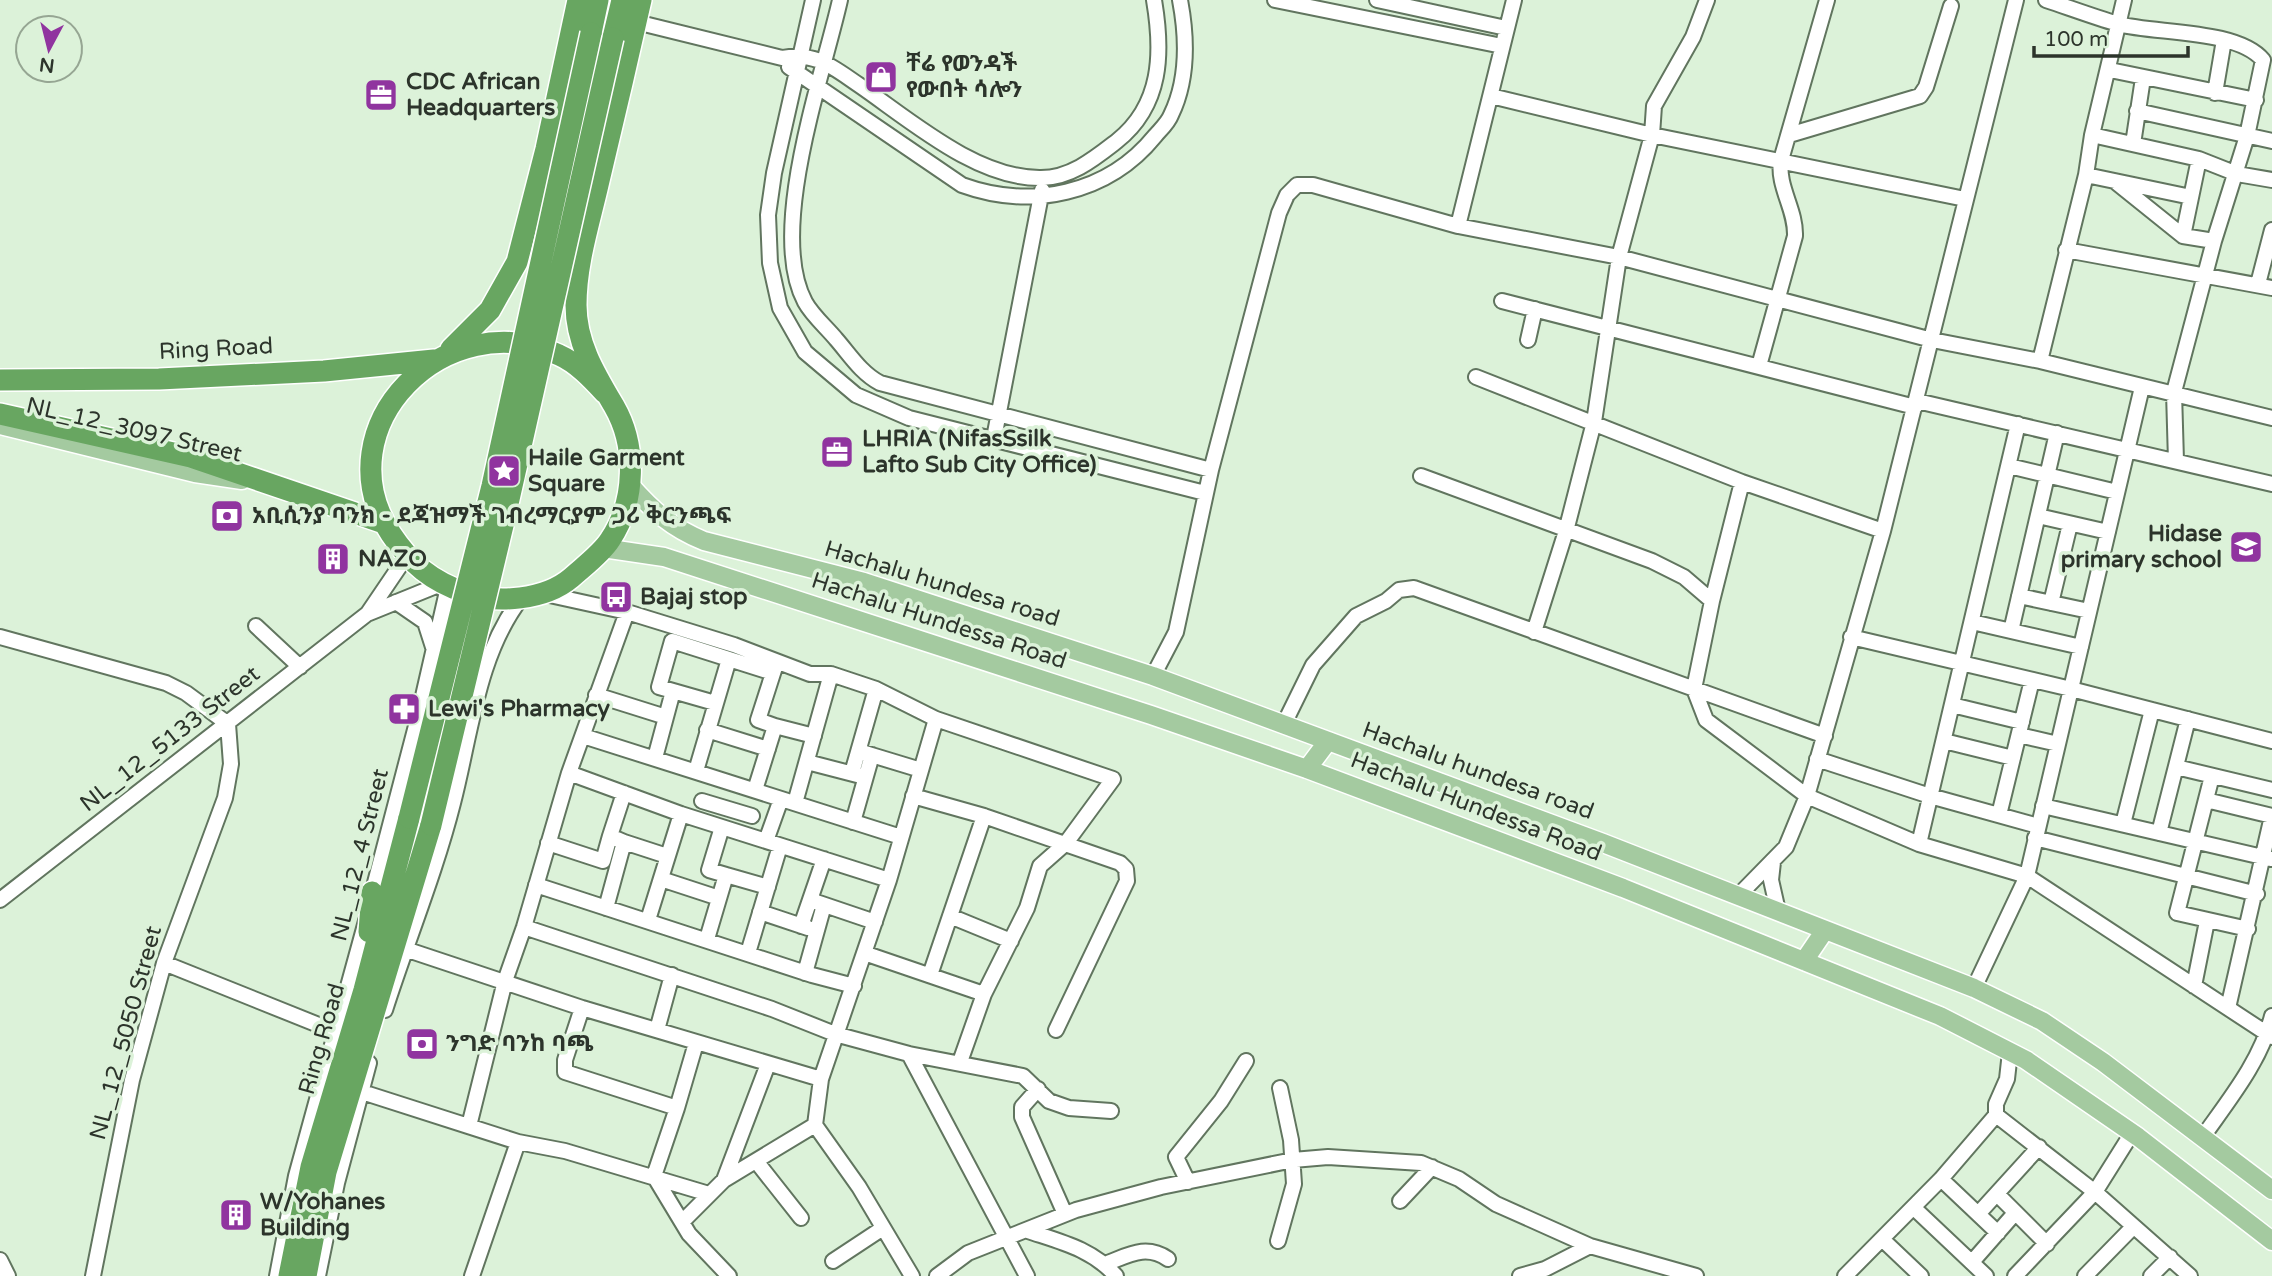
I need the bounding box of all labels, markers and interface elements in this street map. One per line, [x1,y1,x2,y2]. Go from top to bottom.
north arrow [14,14,84,84]
scale bar [2034,14,2188,58]
text: 100 m [2044,27,2108,52]
place label: ቸሬ የወንዳች የውበት ሳሎን [906,50,1023,104]
text: N [38,53,56,77]
shop icon: ቸሬ የወንዳች የውበት ሳሎን [862,58,900,96]
place label: CDC African Headquarters [406,68,555,122]
office icon: CDC African Headquarters [362,76,400,114]
street label: Ring Road [158,332,274,366]
street label: NL_12_3097 Street [23,392,245,469]
place label: LHRIA (NifasSsilk Lafto Sub City Office) [862,425,1096,479]
office icon: LHRIA (NifasSsilk Lafto Sub City Office) [818,433,856,471]
place label: Haile Garment Square [528,444,685,498]
place icon: Haile Garment Square [485,452,523,490]
bank icon: አቢሲንያ ባንክ - ደጃዝማች ገብረማርያም ጋሪ ቅርንጫፍ [208,497,246,535]
place label: አቢሲንያ ባንክ - ደጃዝማች ገብረማርያም ጋሪ ቅርንጫፍ [252,502,732,530]
place label: Hidase primary school [2061,520,2222,574]
school or university icon: Hidase primary school [2227,528,2265,566]
street label: Hachalu hundesa road [821,535,1063,633]
building icon: NAZO [314,540,352,578]
place label: NAZO [358,545,427,573]
street label: Hachalu Hundessa Road [808,566,1070,676]
bus stop icon: Bajaj stop [597,578,635,616]
place label: Bajaj stop [640,583,748,611]
street label: NL_12_5133 Street [74,660,266,818]
pharmacy icon: Lewi's Pharmacy [385,690,423,728]
place label: Lewi's Pharmacy [428,695,611,723]
street label: Hachalu hundesa road [1358,716,1598,826]
street label: Hachalu Hundessa Road [1347,746,1605,868]
street label: NL_12_4 Street [325,766,395,944]
street label: NL_12_5050 Street [84,923,168,1143]
street label: Ring Road [293,980,351,1098]
bank icon: ንግድ ባንከ ባጫ [403,1025,441,1063]
place label: ንግድ ባንከ ባጫ [446,1030,594,1058]
place label: W/Yohanes Building [260,1188,385,1242]
building icon: W/Yohanes Building [217,1196,255,1234]

